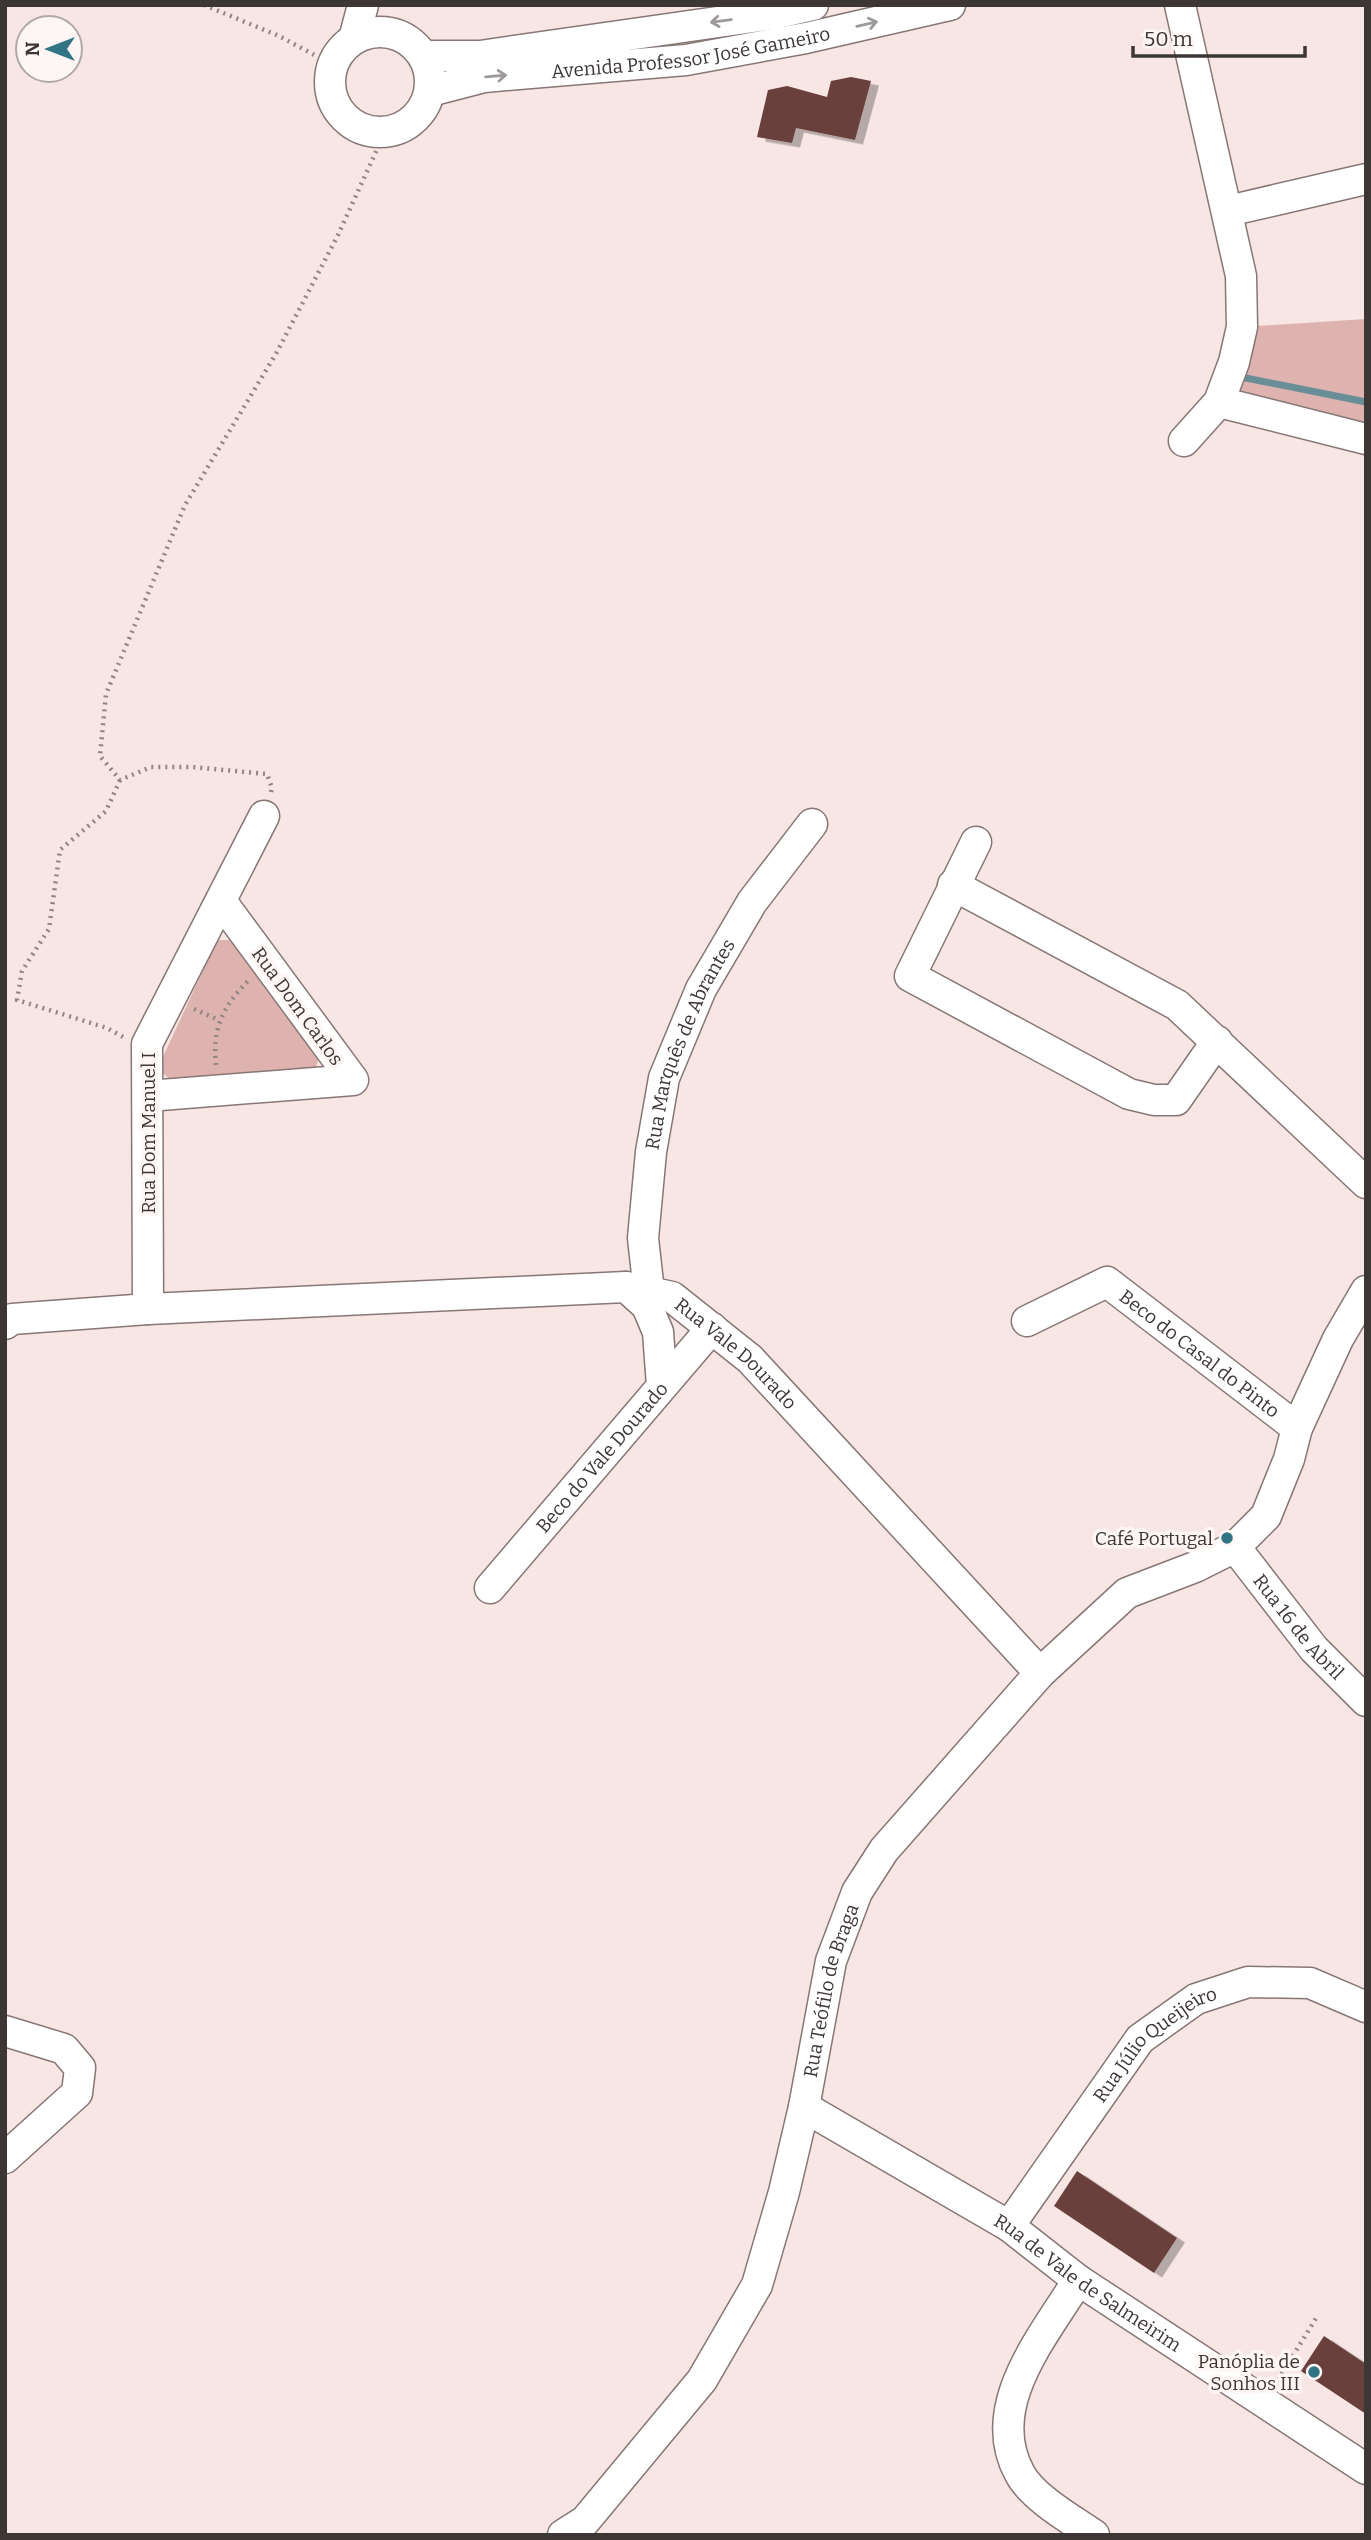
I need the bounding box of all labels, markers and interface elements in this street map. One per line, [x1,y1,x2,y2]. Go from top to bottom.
north arrow [14,14,84,84]
scale bar [1133,14,1304,58]
one-way arrow [710,15,733,28]
one-way arrow [855,17,877,30]
street label: Avenida Professor José Gameiro [550,22,832,83]
text: 50 m [1144,26,1193,52]
text: N [21,41,44,56]
one-way arrow [484,70,507,83]
street label: Rua Marquês de Abrantes [641,935,740,1152]
street label: Rua Dom Carlos [247,943,348,1070]
street label: Rua Dom Manuel I [137,1052,160,1214]
street label: Beco do Casal do Pinto [1115,1285,1284,1423]
street label: Rua Vale Dourado [670,1293,802,1414]
street label: Beco do Vale Dourado [531,1377,673,1538]
place label: Café Portugal [1095,1527,1213,1550]
marker: Café Portugal [1219,1530,1235,1546]
street label: Rua 16 de Abril [1248,1570,1349,1684]
street label: Rua Teófilo de Braga [799,1900,864,2079]
street label: Rua Júlio Queijeiro [1088,1982,1220,2107]
street label: Rua de Vale de Salmeirim [990,2209,1185,2357]
place label: Panóplia de Sonhos III [1198,2350,1300,2395]
marker: Panóplia de Sonhos III [1306,2364,1322,2380]

